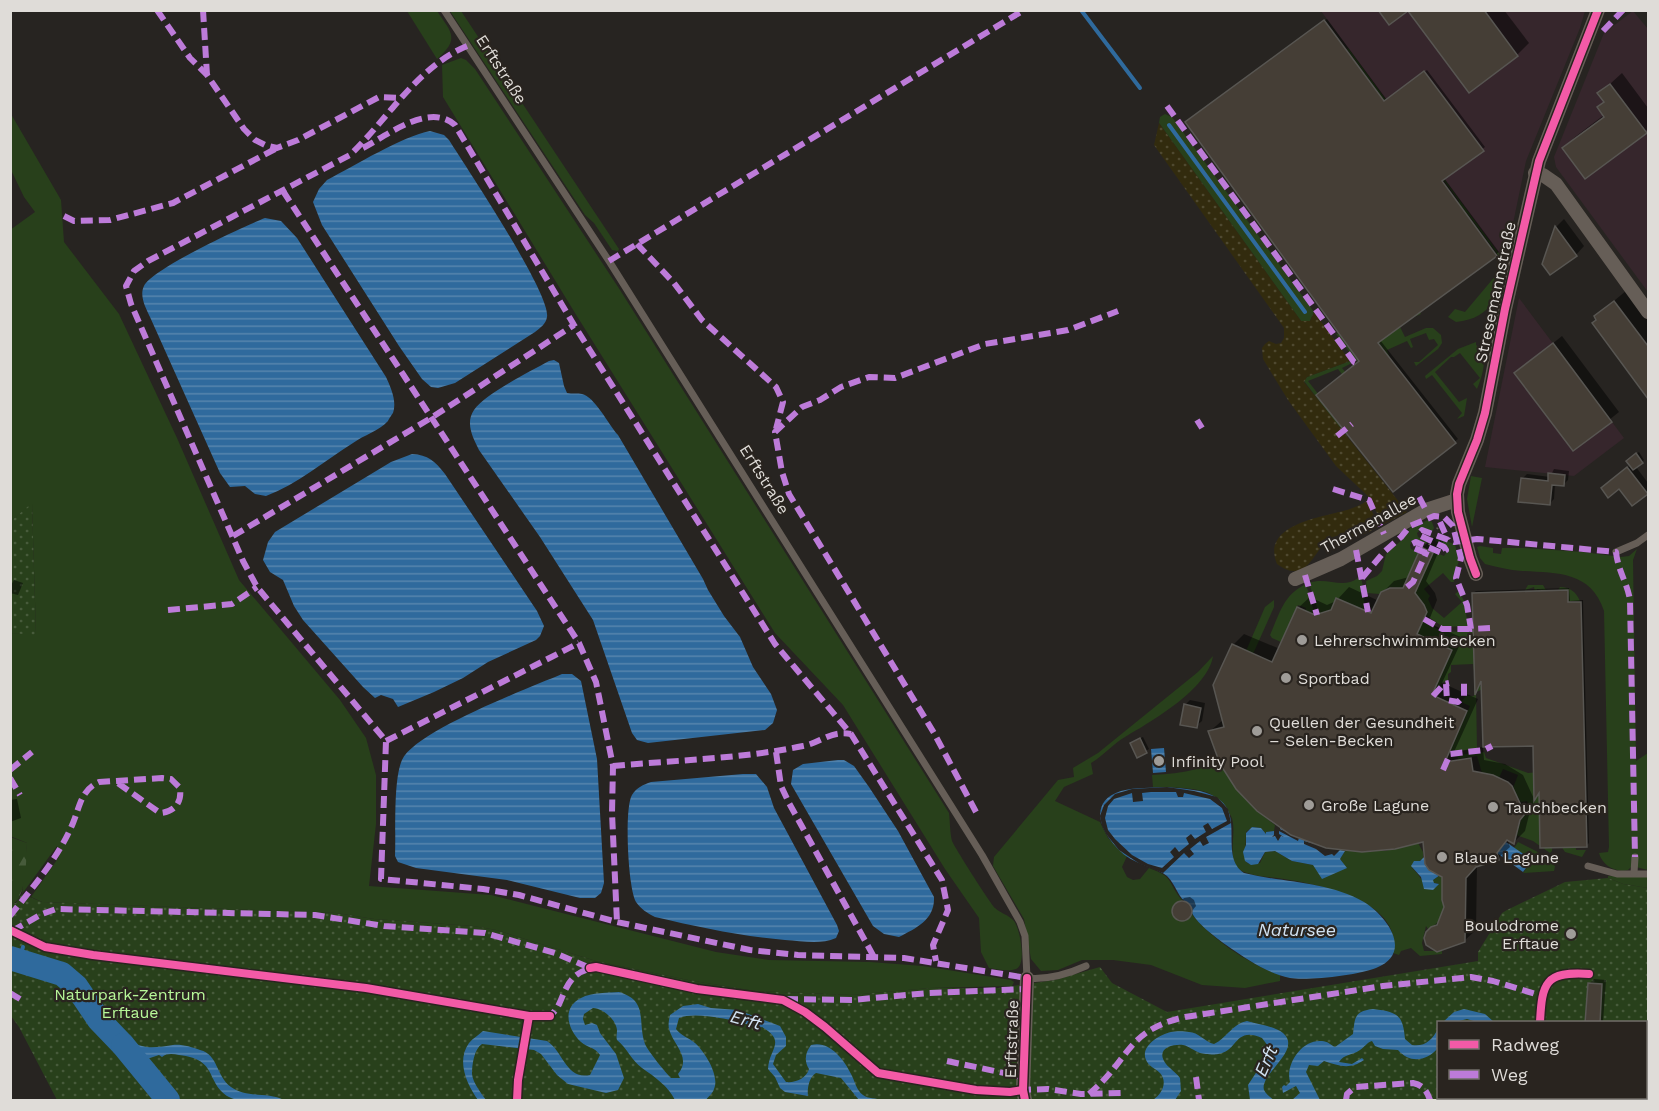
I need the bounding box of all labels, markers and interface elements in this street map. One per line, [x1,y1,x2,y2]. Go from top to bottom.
street label: Erftstraße [472,31,531,107]
street label: Stresemannstraße [1471,220,1520,364]
street label: Erftstraße [736,441,793,518]
street label: Thermenallee [1317,489,1420,558]
place label: Lehrerschwimmbecken [1314,631,1496,650]
marker: Lehrerschwimmbecken [1295,633,1309,647]
place label: Sportbad [1298,669,1370,688]
marker: Sportbad [1279,671,1293,685]
place label: Quellen der Gesundheit – Selen-Becken [1269,713,1455,750]
marker: Quellen der Gesundheit – Selen-Becken [1250,724,1264,738]
place label: Infinity Pool [1171,752,1264,771]
marker: Infinity Pool [1152,754,1166,768]
place label: Große Lagune [1321,796,1429,815]
marker: Große Lagune [1302,798,1316,812]
place label: Tauchbecken [1505,798,1607,817]
marker: Tauchbecken [1486,800,1500,814]
place label: Blaue Lagune [1454,848,1559,867]
marker: Blaue Lagune [1435,850,1449,864]
place label: Boulodrome Erftaue [1464,916,1559,953]
water label: Natursee [1258,919,1336,940]
marker: Boulodrome Erftaue [1564,927,1578,941]
park label: Naturpark-Zentrum Erftaue [54,985,206,1022]
street label: Erftstraße [1001,999,1022,1079]
water label: Erft [728,1005,765,1034]
legend [1437,1021,1647,1099]
text: Radweg [1491,1034,1560,1055]
water label: Erft [1250,1041,1282,1079]
text: Weg [1491,1064,1528,1085]

